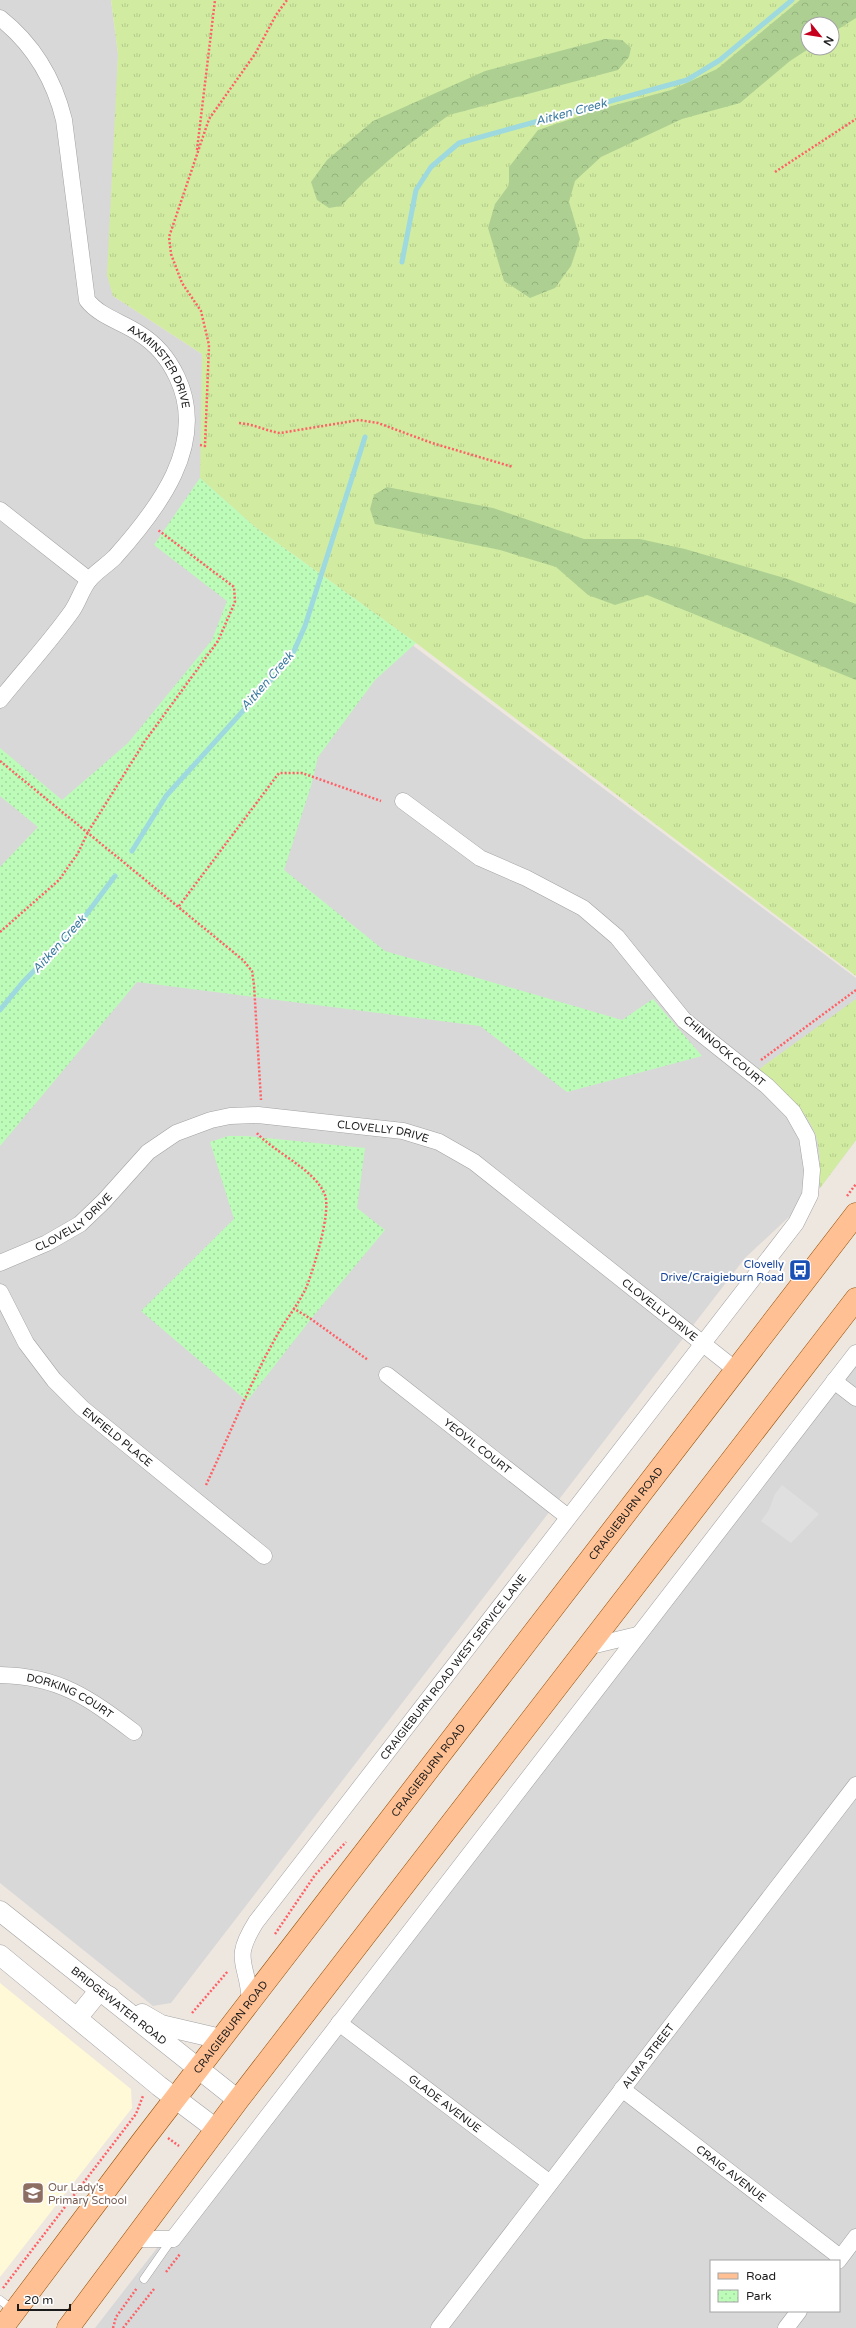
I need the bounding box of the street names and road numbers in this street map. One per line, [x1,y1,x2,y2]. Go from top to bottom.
street label: AXMINSTER DRIVE [126,322,193,409]
street label: CHINNOCK COURT [680,1013,768,1089]
street label: CLOVELLY DRIVE [336,1117,430,1145]
street label: CLOVELLY DRIVE [33,1190,115,1254]
street label: CLOVELLY DRIVE [619,1276,700,1344]
street label: ENFIELD PLACE [80,1405,155,1469]
street label: YEOVIL COURT [441,1416,514,1477]
street label: CRAIGIEBURN ROAD [586,1464,666,1562]
street label: CRAIGIEBURN ROAD WEST SERVICE LANE [377,1571,529,1762]
street label: DORKING COURT [26,1671,116,1721]
street label: CRAIGIEBURN ROAD [388,1721,468,1819]
street label: BRIDGEWATER ROAD [69,1964,169,2047]
street label: CRAIGIEBURN ROAD [190,1978,270,2076]
street label: ALMA STREET [619,2021,677,2091]
street label: GLADE AVENUE [406,2072,484,2135]
street label: CRAIG AVENUE [694,2142,769,2204]

